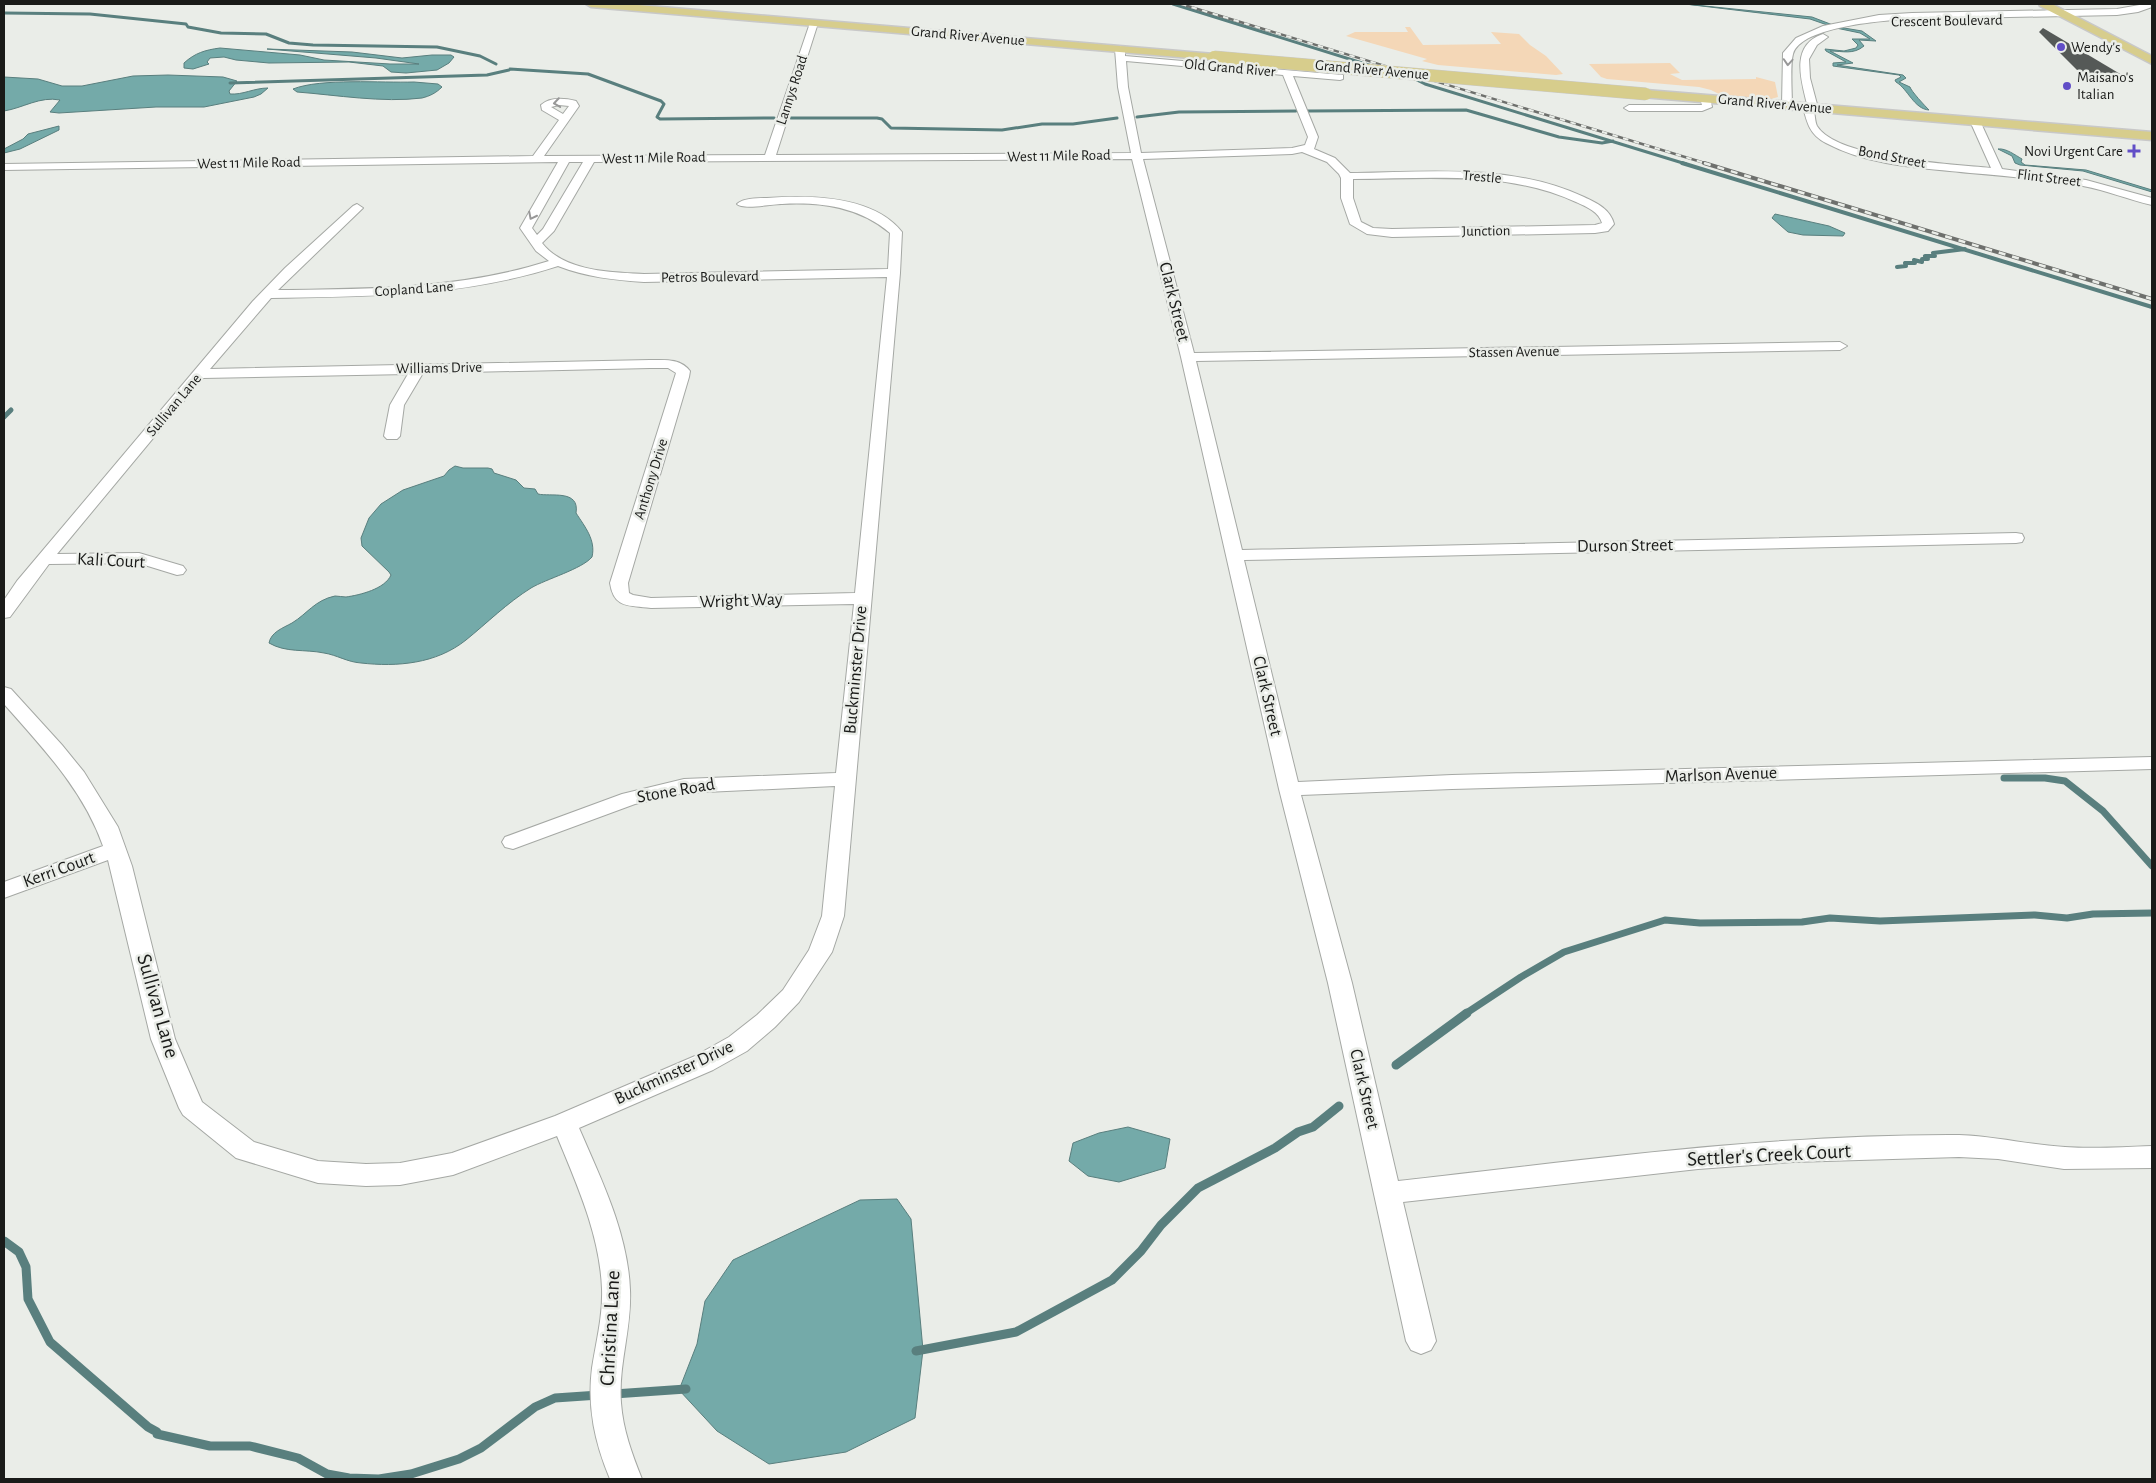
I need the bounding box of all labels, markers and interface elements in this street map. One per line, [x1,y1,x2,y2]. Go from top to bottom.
street label: Crescent Boulevard [1891,13,2003,29]
street label: Grand River Avenue [910,24,1026,48]
place label: Wendy's [2071,40,2121,55]
marker: Wendy's [2055,41,2067,53]
street label: Lannys Road [774,53,810,127]
street label: Old Grand River [1184,57,1276,79]
street label: Grand River Avenue [1314,58,1430,82]
one-way arrow [1782,58,1793,66]
place label: Maisano's Italian [2077,70,2134,102]
marker: Maisano's Italian [2061,80,2073,92]
street label: Grand River Avenue [1717,92,1833,116]
one-way arrow [552,97,560,108]
street label: Bond Street [1857,143,1927,171]
place label: Novi Urgent Care [2024,144,2123,159]
marker: Novi Urgent Care [2127,144,2141,158]
street label: West 11 Mile Road [1007,148,1111,164]
street label: West 11 Mile Road [602,150,706,166]
street label: West 11 Mile Road [197,155,301,171]
street label: Flint Street [2016,167,2082,189]
street label: Trestle [1462,168,1502,186]
one-way arrow [528,211,538,220]
street label: Junction [1461,223,1511,239]
street label: Clark Street [1155,260,1193,344]
street label: Petros Boulevard [661,269,759,285]
street label: Copland Lane [374,279,454,299]
street label: Stassen Avenue [1468,344,1560,360]
street label: Williams Drive [396,360,482,376]
street label: Sullivan Lane [144,371,204,439]
street label: Anthony Drive [632,437,670,521]
street label: Durson Street [1577,536,1674,556]
street label: Kali Court [76,550,146,572]
street label: Wright Way [699,591,783,611]
street label: Buckminster Drive [841,605,871,735]
street label: Clark Street [1249,654,1285,738]
street label: Marlson Avenue [1664,764,1778,786]
street label: Stone Road [636,775,716,807]
street label: Kerri Court [21,849,98,891]
street label: Sullivan Lane [133,952,183,1060]
street label: Buckminster Drive [612,1038,736,1108]
street label: Clark Street [1346,1047,1382,1131]
street label: Settler's Creek Court [1687,1140,1852,1170]
street label: Christina Lane [596,1270,624,1386]

